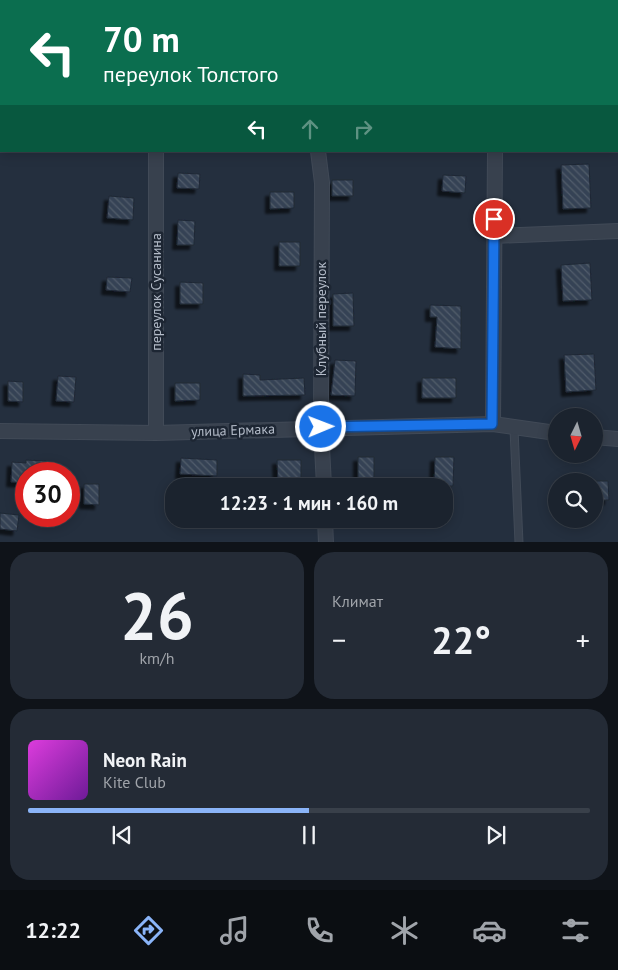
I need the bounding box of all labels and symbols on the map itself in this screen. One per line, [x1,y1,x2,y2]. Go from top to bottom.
pin [473,198,515,240]
street label: переулок Сусанина [147,233,165,351]
street label: Клубный переулок [312,261,330,376]
position arrow [294,400,346,452]
north arrow [548,408,602,462]
street label: улица Ермака [191,420,275,440]
speed limit sign: 30 [15,462,80,527]

